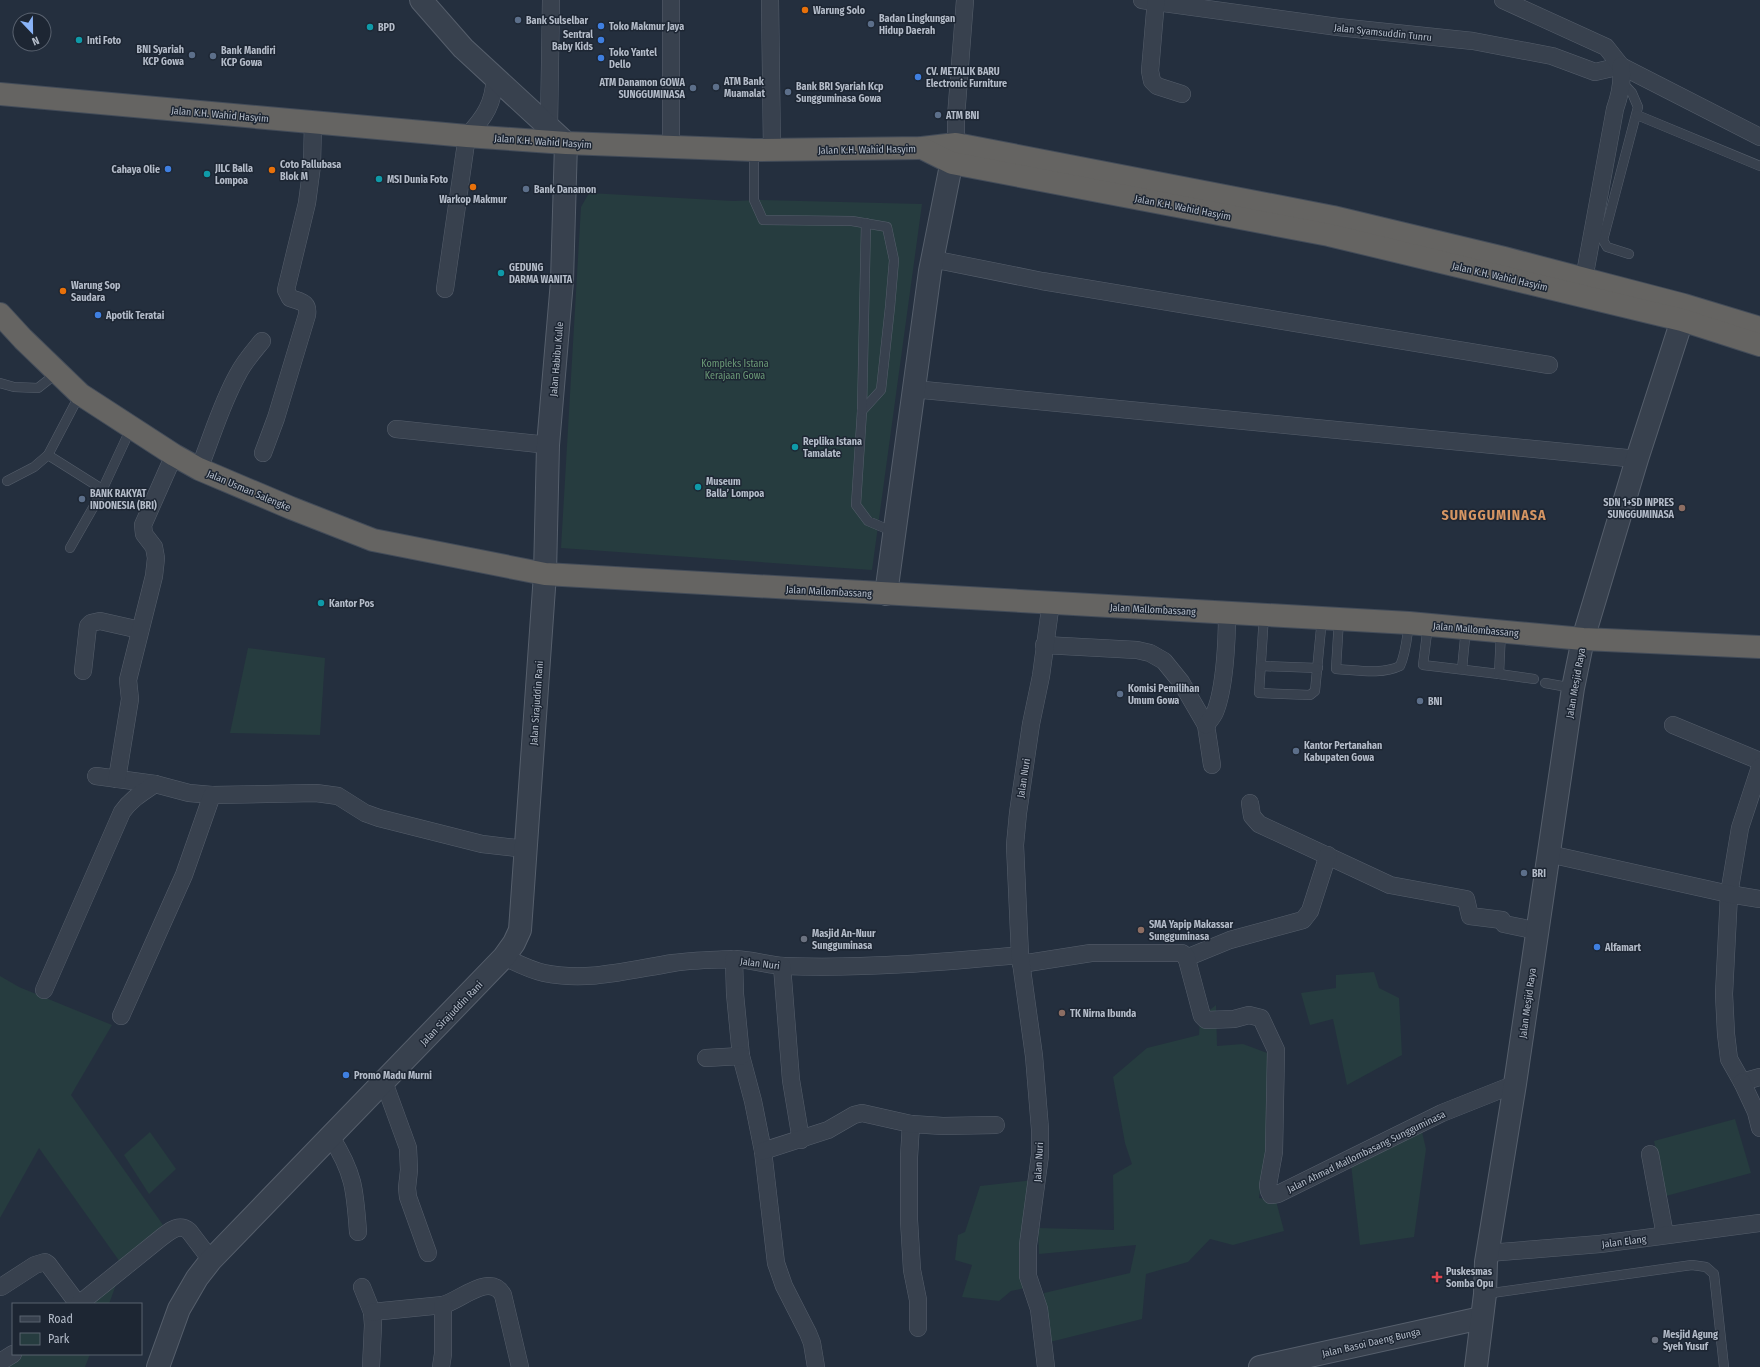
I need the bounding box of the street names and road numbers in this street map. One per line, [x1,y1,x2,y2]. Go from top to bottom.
street label: Jalan Syamsuddin Tunru [1333,22,1432,44]
street label: Jalan K.H. Wahid Hasyim [171,105,269,125]
street label: Jalan K.H. Wahid Hasyim [494,133,592,151]
street label: Jalan K.H. Wahid Hasyim [818,143,916,157]
street label: Jalan K.H. Wahid Hasyim [1134,193,1232,223]
street label: Jalan K.H. Wahid Hasyim [1451,260,1549,294]
street label: Jalan Habibu Kulle [548,321,566,397]
street label: Jalan Usman Salengke [205,468,292,514]
street label: Jalan Mallombassang [786,584,873,600]
street label: Jalan Mallombassang [1110,602,1197,618]
street label: Jalan Mallombassang [1433,620,1520,640]
street label: Jalan Mesjid Raya [1564,647,1588,719]
street label: Jalan Sirajuddin Rani [528,660,546,746]
street label: Jalan Nuri [1015,757,1033,799]
street label: Jalan Nuri [739,956,780,972]
street label: Jalan Mesjid Raya [1517,967,1539,1039]
street label: Jalan Sirajuddin Rani [418,979,485,1048]
street label: Jalan Ahmad Mallombasang Sungguminasa [1285,1108,1448,1196]
street label: Jalan Nuri [1032,1142,1046,1182]
street label: Jalan Elang [1601,1233,1647,1251]
street label: Jalan Basoi Daeng Bunga [1321,1326,1422,1360]

